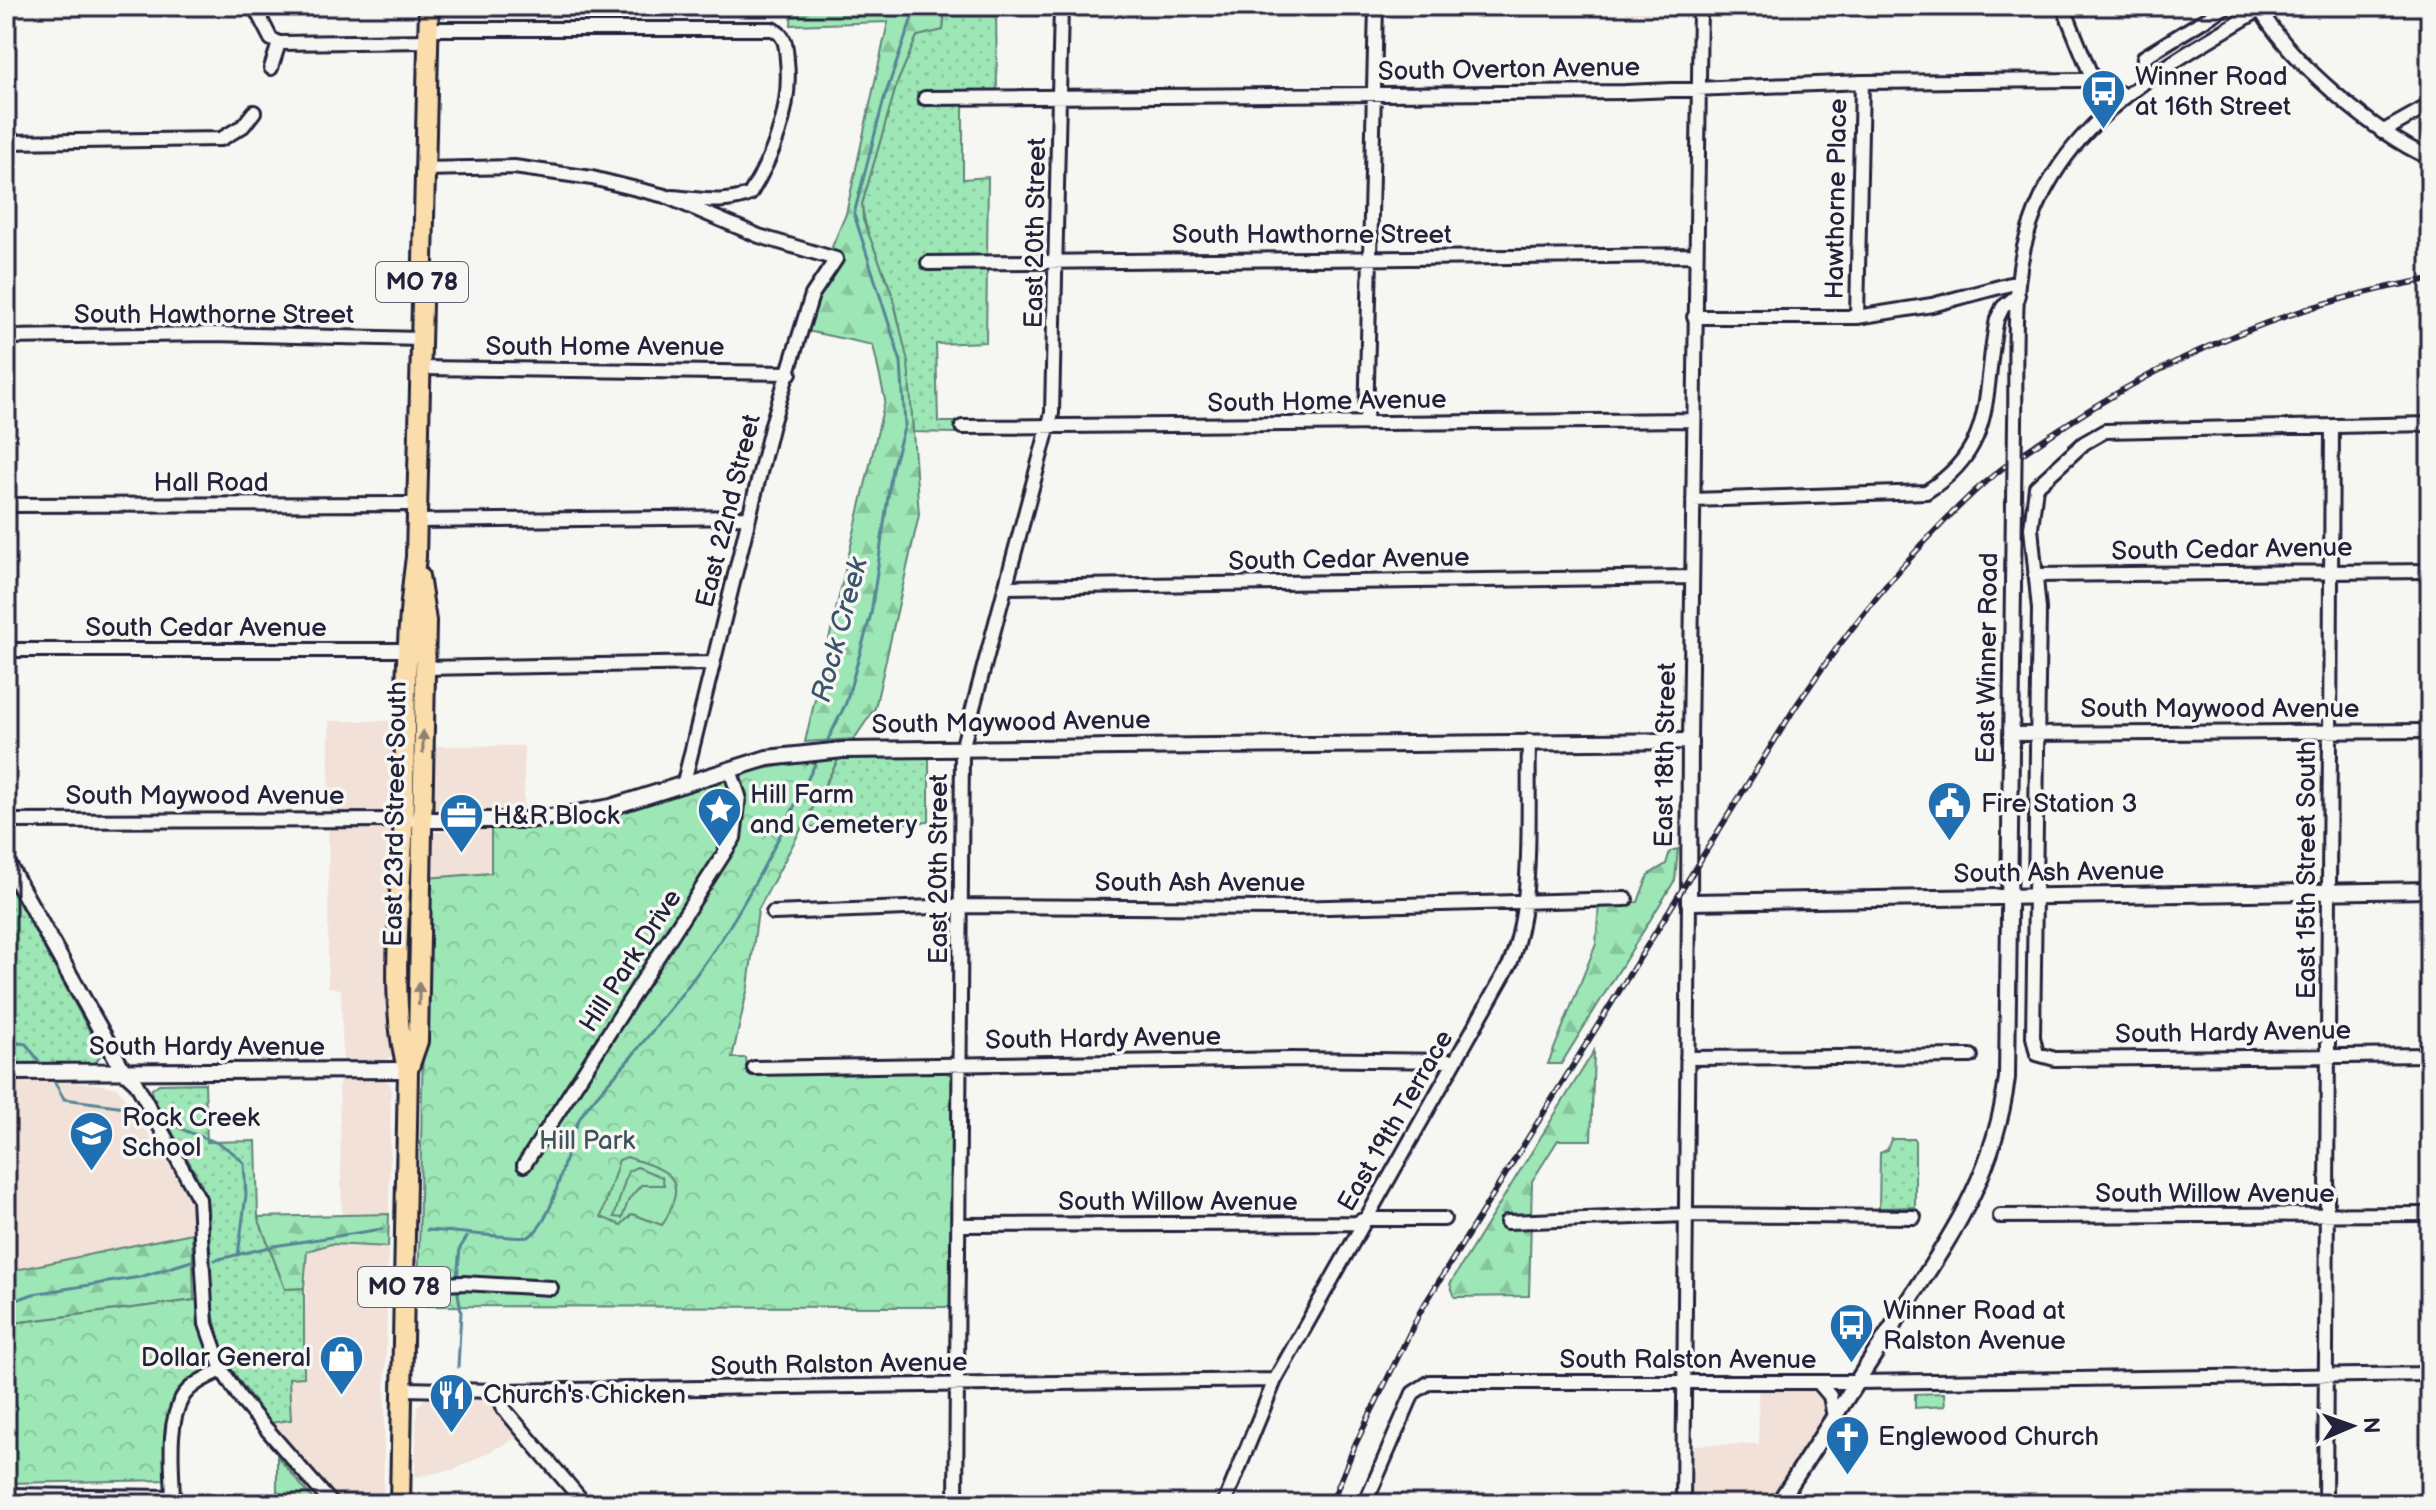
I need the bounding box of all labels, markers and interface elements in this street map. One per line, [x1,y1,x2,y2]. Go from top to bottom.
street label: South Overton Avenue [1378,52,1640,88]
place label: Winner Road at 16th Street [2135,62,2291,123]
bus stop icon: Winner Road at 16th Street [2080,68,2128,131]
street label: Hawthorne Place [1820,98,1854,300]
street label: East 20th Street [1019,137,1053,329]
street label: South Hawthorne Street [1172,220,1452,251]
road number: MO 78 [376,262,468,302]
street label: South Hawthorne Street [74,300,354,331]
street label: South Home Avenue [485,332,725,363]
street label: South Home Avenue [1207,384,1447,420]
street label: East 22nd Street [690,411,768,611]
street label: Hall Road [153,468,269,499]
street label: South Cedar Avenue [2111,532,2353,568]
street label: South Cedar Avenue [1228,542,1470,578]
street label: East Winner Road [1971,552,2005,764]
water label: Rock Creek [805,553,875,706]
street label: South Cedar Avenue [85,613,327,644]
street label: East 18th Street [1649,662,1683,848]
street label: East 23rd Street South [378,681,414,947]
street label: South Maywood Avenue [2081,694,2359,725]
street label: South Maywood Avenue [871,705,1151,741]
one-way arrow [417,729,429,754]
street label: East 15th Street South [2292,741,2323,999]
street label: East 20th Street [924,774,955,964]
place label: Hill Farm and Cemetery [750,780,917,841]
public building icon: Fire Station 3 [1926,780,1974,843]
street label: South Maywood Avenue [66,781,344,812]
place icon: Hill Farm and Cemetery [695,786,743,849]
place label: Fire Station 3 [1981,789,2138,820]
office icon: H&R Block [438,792,486,855]
place label: H&R Block [493,801,620,832]
street label: South Ash Avenue [1953,856,2165,890]
street label: South Ash Avenue [1095,868,1305,899]
street label: Hill Park Drive [573,884,689,1038]
one-way arrow [413,981,425,1006]
street label: South Hardy Avenue [2115,1015,2351,1051]
street label: South Hardy Avenue [985,1021,1221,1057]
street label: East 19th Terrace [1332,1025,1460,1217]
street label: South Hardy Avenue [89,1032,325,1063]
place label: Rock Creek School [122,1103,260,1164]
school or university icon: Rock Creek School [67,1109,115,1172]
park label: Hill Park [539,1126,635,1157]
street label: South Willow Avenue [2095,1179,2335,1210]
street label: South Willow Avenue [1058,1187,1298,1218]
road number: MO 78 [358,1267,450,1307]
place label: Winner Road at Ralston Avenue [1883,1296,2066,1357]
bus stop icon: Winner Road at Ralston Avenue [1828,1302,1876,1365]
shop icon: Dollar General [318,1334,366,1397]
place label: Dollar General [141,1343,311,1374]
street label: South Ralston Avenue [1560,1345,1816,1376]
street label: South Ralston Avenue [710,1347,968,1383]
restaurant icon: Church's Chicken [428,1371,476,1434]
place label: Church's Chicken [483,1380,686,1411]
north arrow [2312,1386,2392,1466]
church icon: Englewood Church [1823,1413,1871,1476]
text: N [2357,1417,2384,1434]
place label: Englewood Church [1878,1422,2099,1453]

